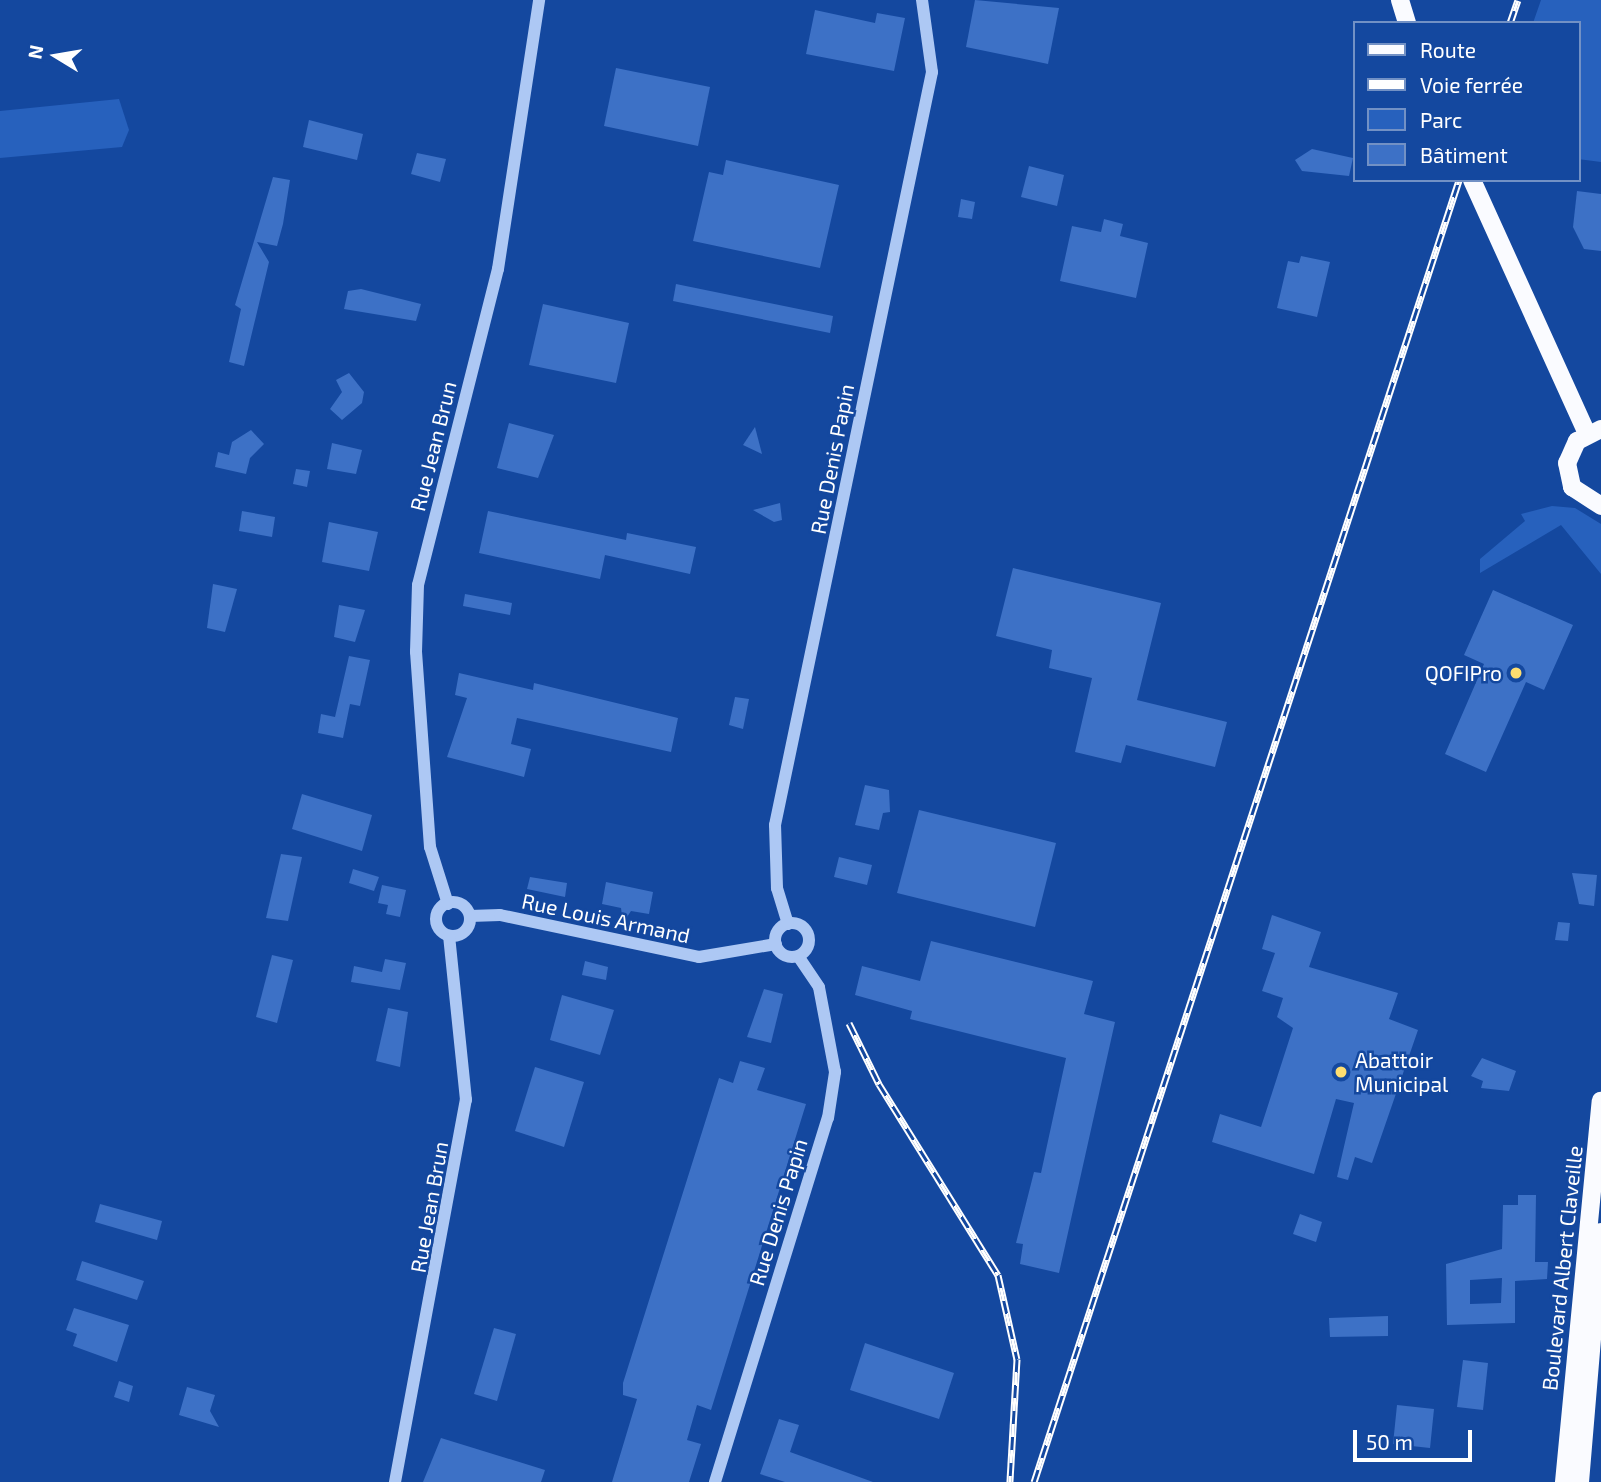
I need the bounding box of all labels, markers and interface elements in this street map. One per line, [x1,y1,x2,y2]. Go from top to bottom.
north arrow [21,21,91,91]
legend [1352,21,1580,182]
text: Route [1420,37,1476,62]
text: N [22,43,47,61]
text: Voie ferrée [1420,72,1523,97]
text: Parc [1420,107,1462,132]
text: Bâtiment [1420,142,1508,167]
street label: Rue Jean Brun [405,378,461,514]
street label: Rue Denis Papin [805,382,859,536]
place label: QOFIPro [1425,660,1502,686]
marker: QOFIPro [1508,665,1524,681]
street label: Rue Louis Armand [519,888,693,948]
place label: Abattoir Municipal [1355,1047,1448,1097]
marker: Abattoir Municipal [1333,1064,1349,1080]
street label: Rue Denis Papin [744,1135,812,1289]
street label: Rue Jean Brun [405,1139,453,1275]
street label: Boulevard Albert Claveille [1537,1144,1587,1392]
scale bar [1356,1416,1475,1460]
text: 50 m [1366,1429,1413,1454]

